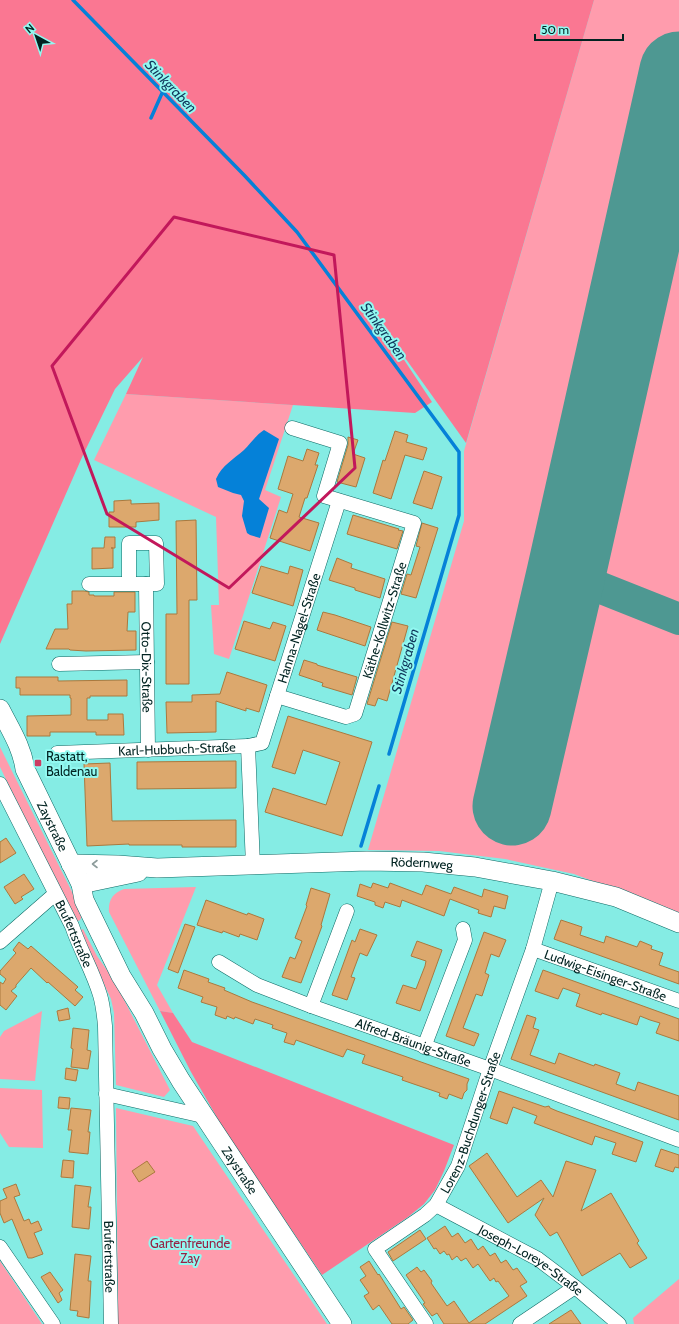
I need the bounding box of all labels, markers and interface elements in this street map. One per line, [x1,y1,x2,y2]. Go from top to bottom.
north arrow [16,16,56,56]
scale bar [535,16,623,42]
text: N [22,20,37,36]
text: 50 m [541,22,569,37]
water label: Stinkgraben [141,56,201,116]
water label: Stinkgraben [357,299,411,363]
street label: Käthe-Kollwitz-Straße [358,559,410,680]
street label: Hanna-Nagel-Straße [274,571,324,685]
street label: Otto-Dix-Straße [138,621,156,713]
water label: Stinkgraben [387,626,423,696]
street label: Karl-Hubbuch-Straße [118,738,236,759]
place label: Rastatt, Baldenau [46,748,97,779]
marker: Rastatt, Baldenau [33,758,43,768]
street label: Zaystraße [34,799,72,854]
street label: Rödernweg [390,853,454,873]
one-way arrow [92,860,98,869]
street label: Brufertstraße [52,897,96,970]
street label: Ludwig-Eisinger-Straße [542,946,669,1004]
street label: Alfred-Bräunig-Straße [354,1014,474,1070]
street label: Lorenz-Buchdunger-Straße [436,1049,504,1196]
street label: Zaystraße [219,1143,262,1197]
street label: Brufertstraße [101,1221,118,1293]
street label: Joseph-Loreye-Straße [475,1221,587,1299]
park label: Gartenfreunde Zay [150,1235,230,1266]

